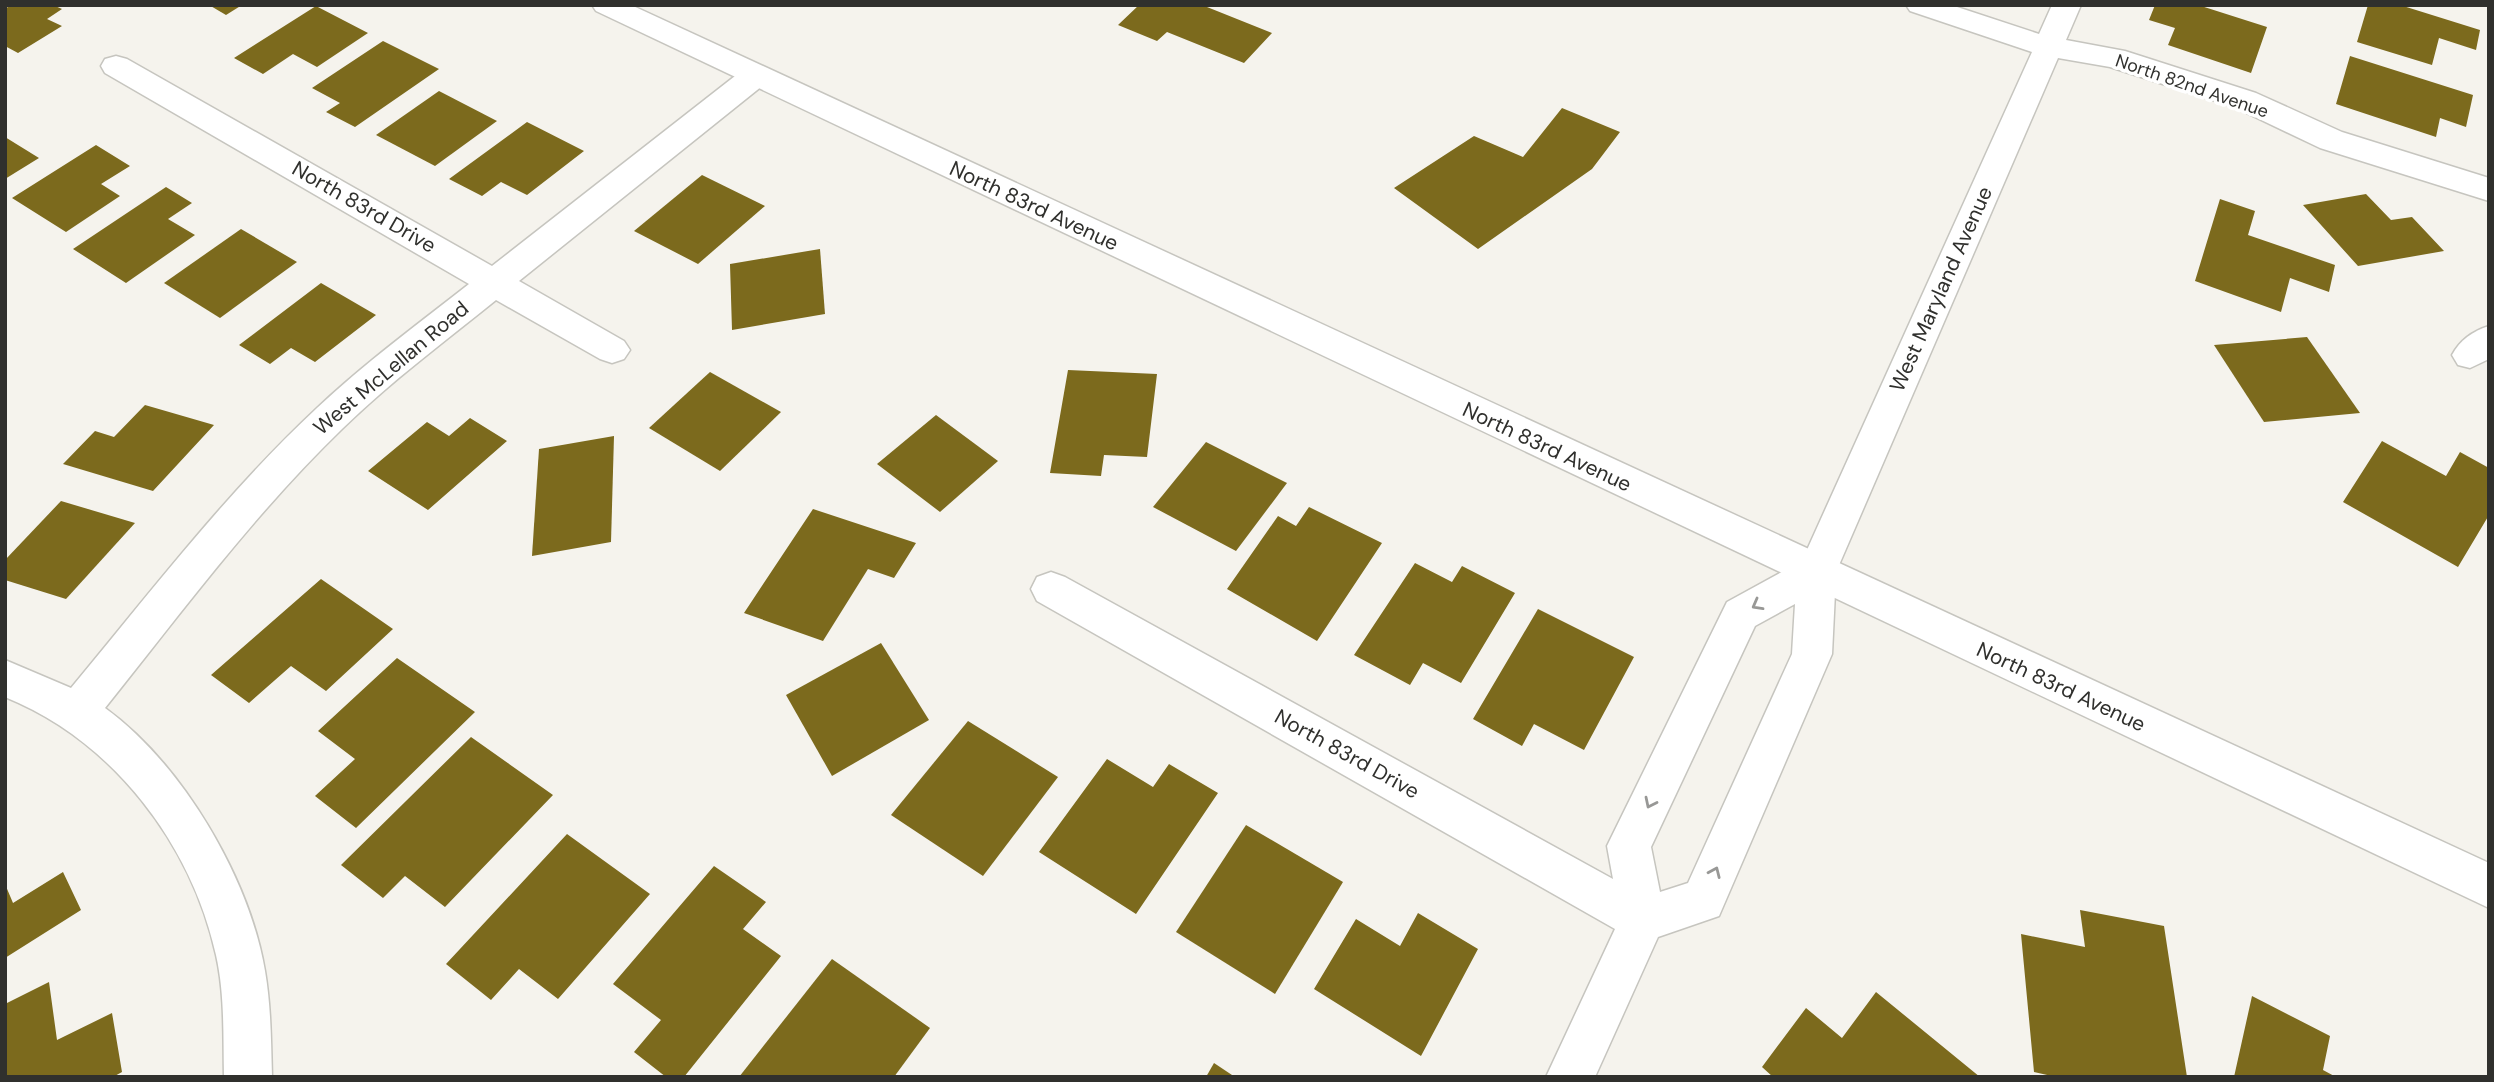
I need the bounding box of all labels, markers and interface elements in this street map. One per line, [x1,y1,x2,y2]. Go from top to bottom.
street label: North 82nd Avenue [2112,49,2272,123]
street label: North 83rd Drive [287,154,441,260]
street label: North 83rd Avenue [945,155,1123,257]
street label: West Maryland Avenue [1883,182,1999,396]
street label: West McLellan Road [307,295,475,441]
street label: North 83rd Avenue [1458,396,1636,498]
one-way arrow [1751,597,1764,610]
street label: North 83rd Avenue [1972,636,2150,738]
street label: North 83rd Drive [1270,703,1425,805]
one-way arrow [1644,796,1658,808]
one-way arrow [1707,867,1721,879]

